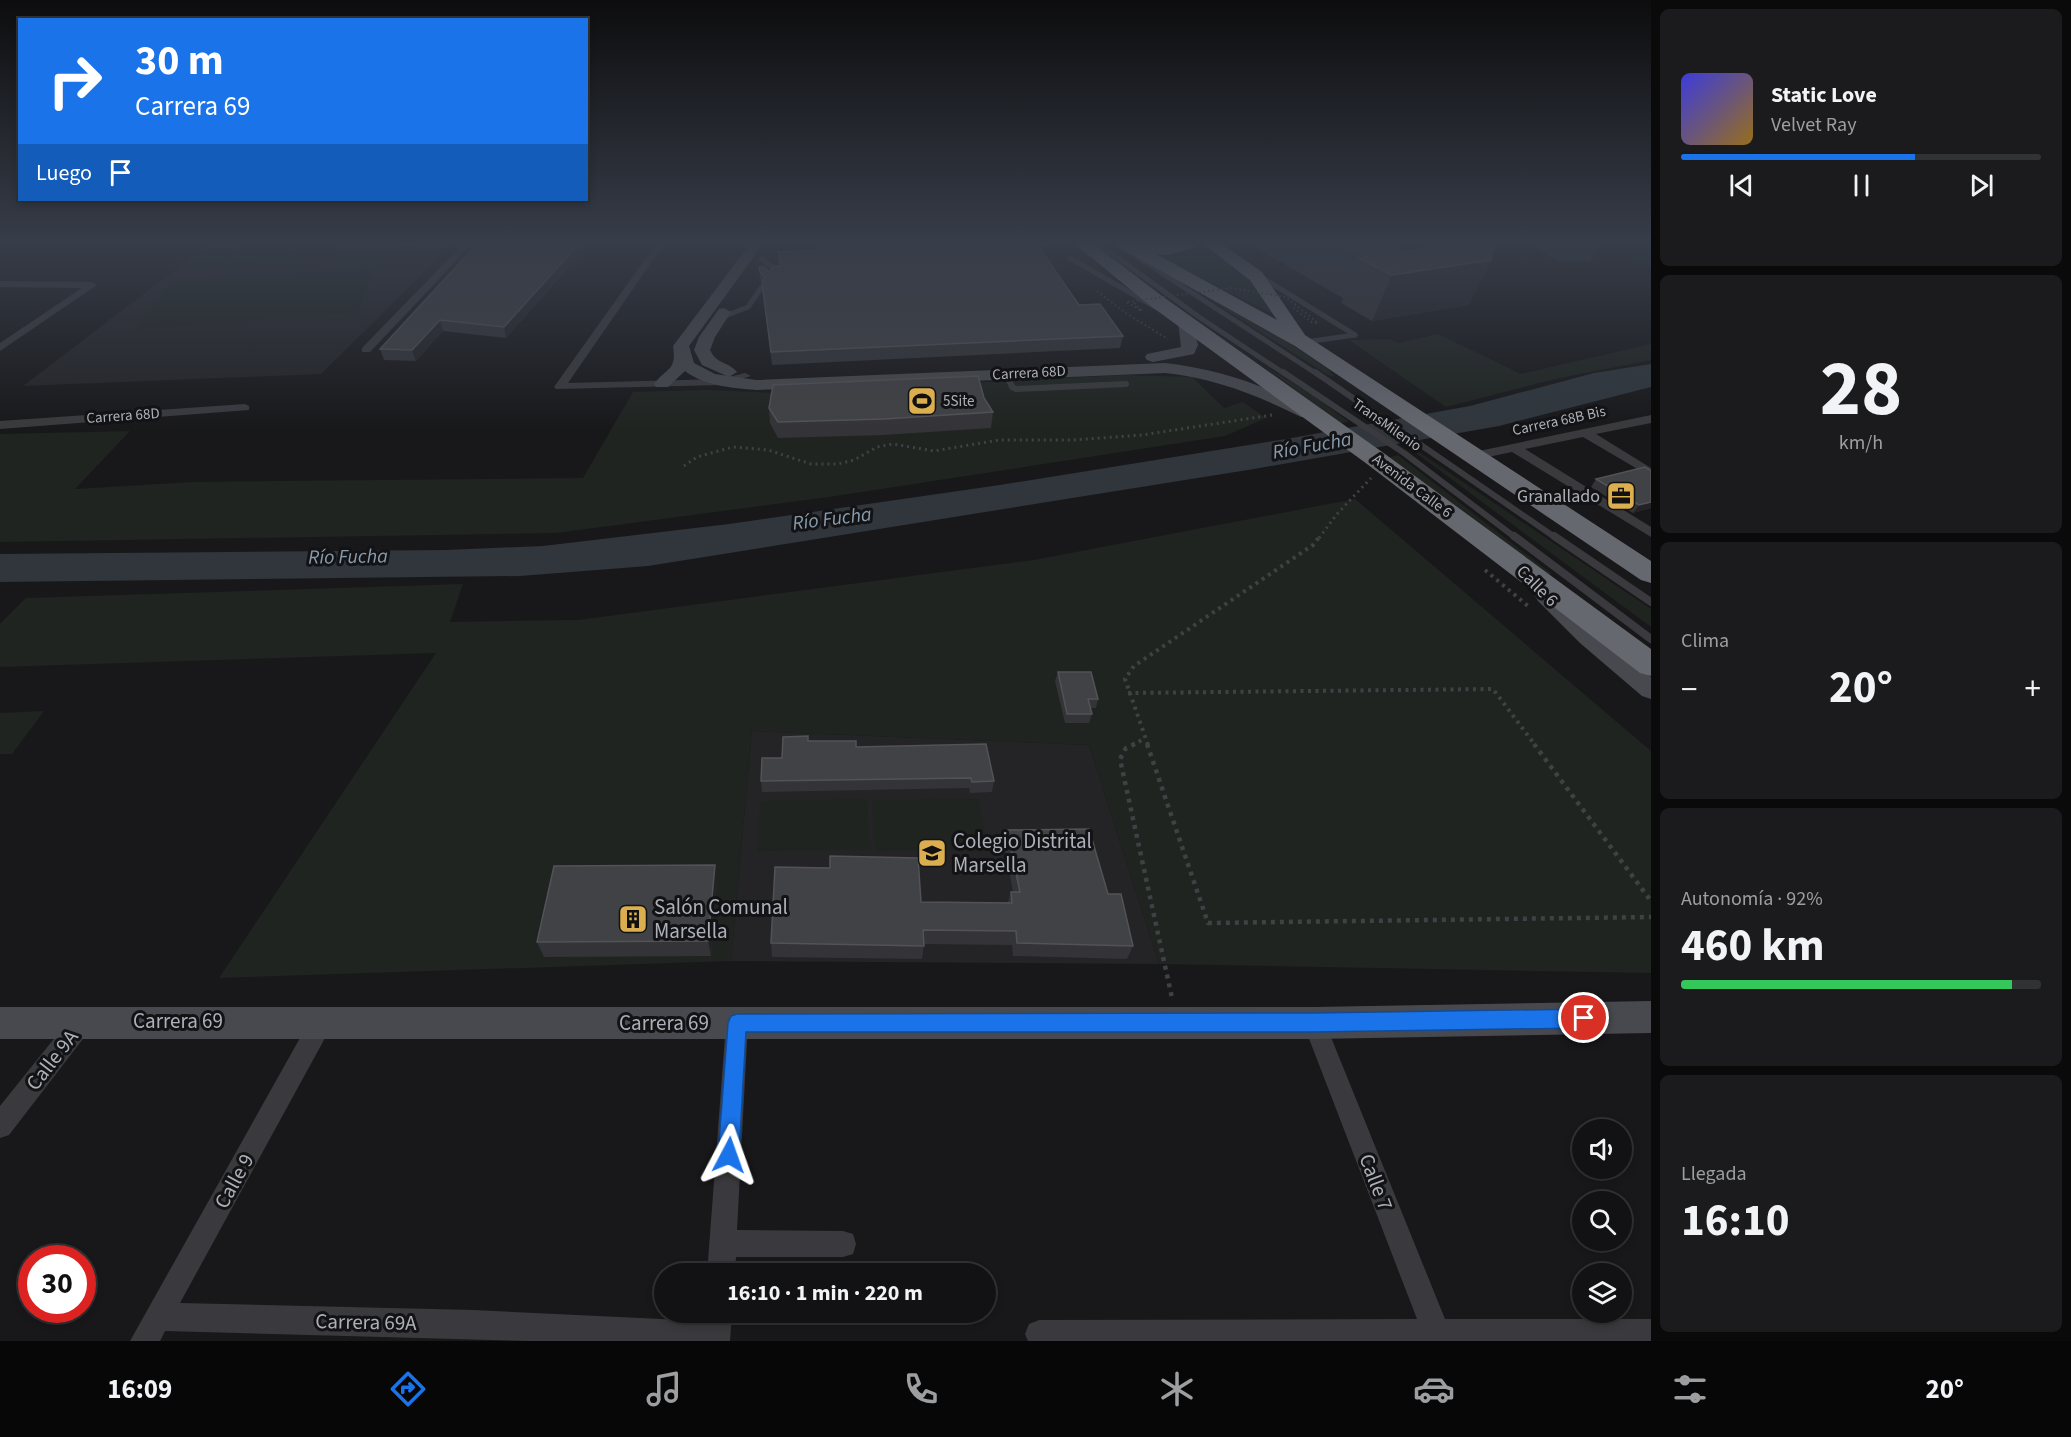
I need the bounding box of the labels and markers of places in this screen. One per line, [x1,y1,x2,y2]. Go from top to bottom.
sports icon: 5Site [906,385,938,417]
place label: 5Site [943,391,974,412]
office icon: Granallado [1605,480,1637,512]
place label: Granallado [1517,484,1600,509]
place label: Colegio Distrital Marsella [953,826,1092,880]
school or university icon: Colegio Distrital Marsella [916,837,948,869]
place label: Salón Comunal Marsella [654,892,788,946]
building icon: Salón Comunal Marsella [617,903,649,935]
pin [1558,992,1609,1043]

